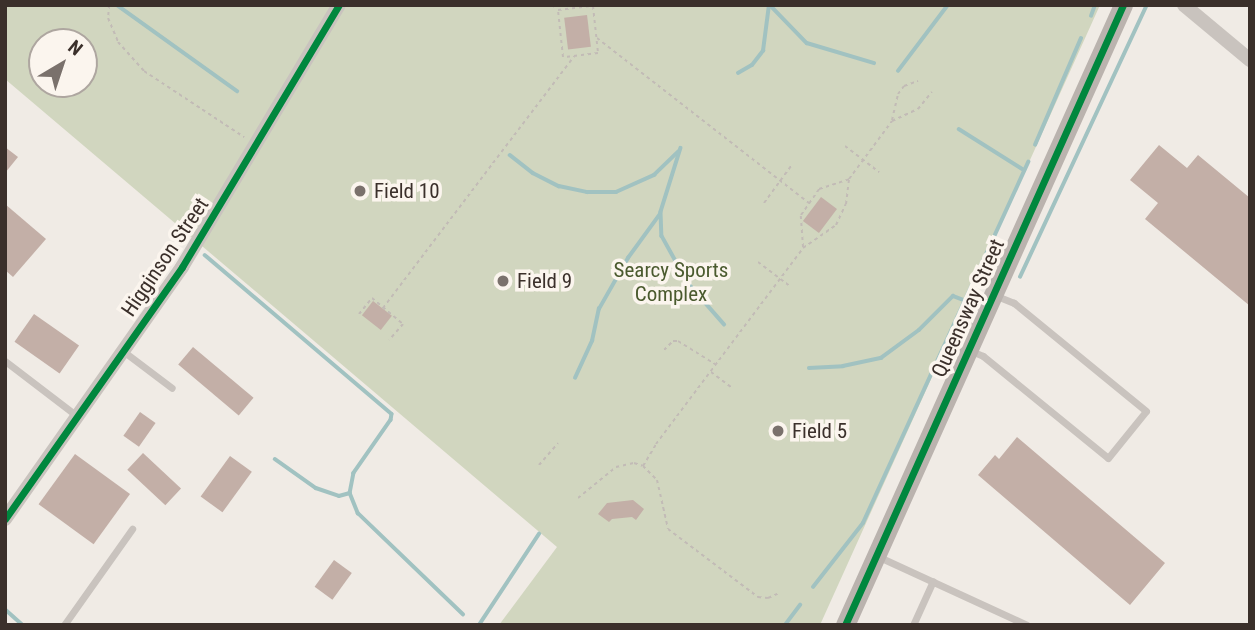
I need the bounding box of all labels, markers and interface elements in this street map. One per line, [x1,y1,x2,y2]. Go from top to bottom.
north arrow [28,28,98,98]
text: N [64,35,87,60]
place label: Field 10 [374,178,440,204]
marker: Field 10 [352,183,368,199]
street label: Higginson Street [116,193,214,321]
street label: Queensway Street [926,235,1010,381]
park label: Searcy Sports Complex [614,257,728,307]
place label: Field 9 [517,268,572,294]
marker: Field 9 [495,273,511,289]
place label: Field 5 [792,418,847,444]
marker: Field 5 [770,423,786,439]

